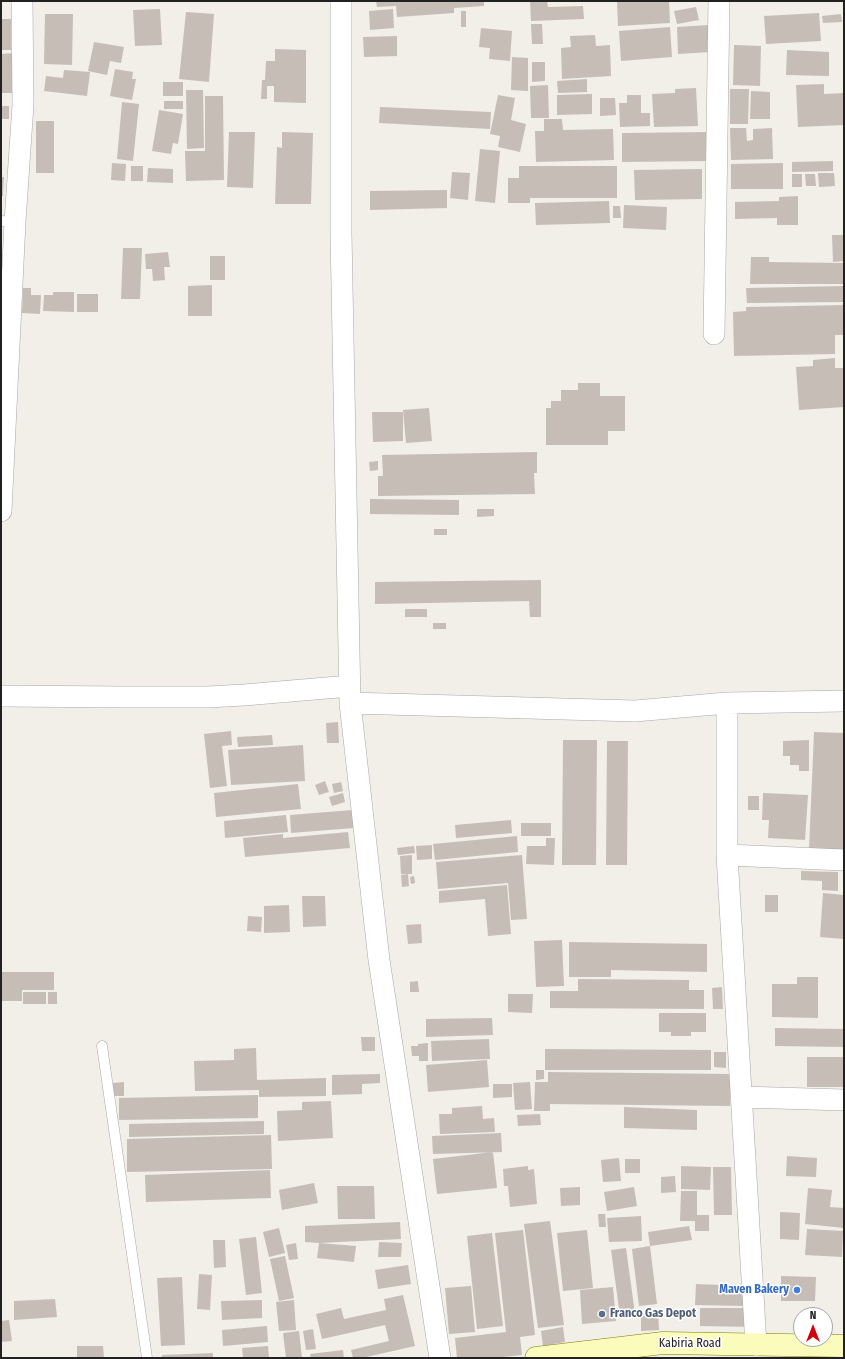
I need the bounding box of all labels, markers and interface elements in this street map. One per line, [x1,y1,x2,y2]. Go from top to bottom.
place label: Maven Bakery [719,1283,789,1297]
marker: Maven Bakery [792,1285,802,1295]
place label: Franco Gas Depot [610,1307,696,1321]
north arrow [793,1307,833,1347]
marker: Franco Gas Depot [597,1309,607,1319]
text: N [810,1309,816,1322]
street label: Kabiria Road [659,1337,721,1351]

